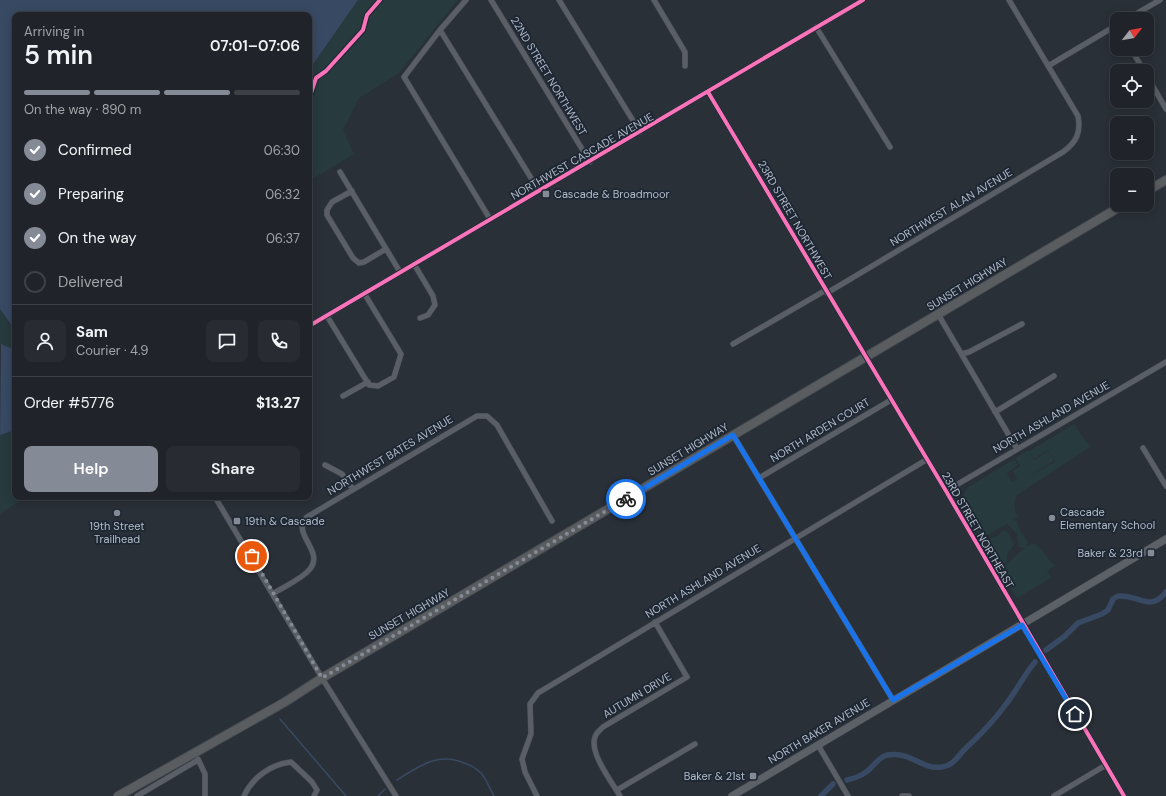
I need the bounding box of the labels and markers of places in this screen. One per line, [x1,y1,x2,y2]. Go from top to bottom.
place label: Cascade & Broadmoor [554,187,670,201]
marker: Cascade & Broadmoor [541,189,551,199]
place label: Cascade Elementary School [1060,505,1155,532]
marker: 19th Street Trailhead [112,508,122,518]
marker: Cascade Elementary School [1047,513,1057,523]
place label: 19th & Cascade [245,514,325,528]
marker: 19th & Cascade [232,516,242,526]
place label: 19th Street Trailhead [89,519,145,546]
pin [235,539,269,573]
place label: Baker & 23rd [1077,546,1143,560]
marker: Baker & 23rd [1146,548,1156,558]
pin [1058,697,1092,731]
place label: Baker & 21st [684,769,745,783]
marker: Baker & 21st [748,771,758,781]

